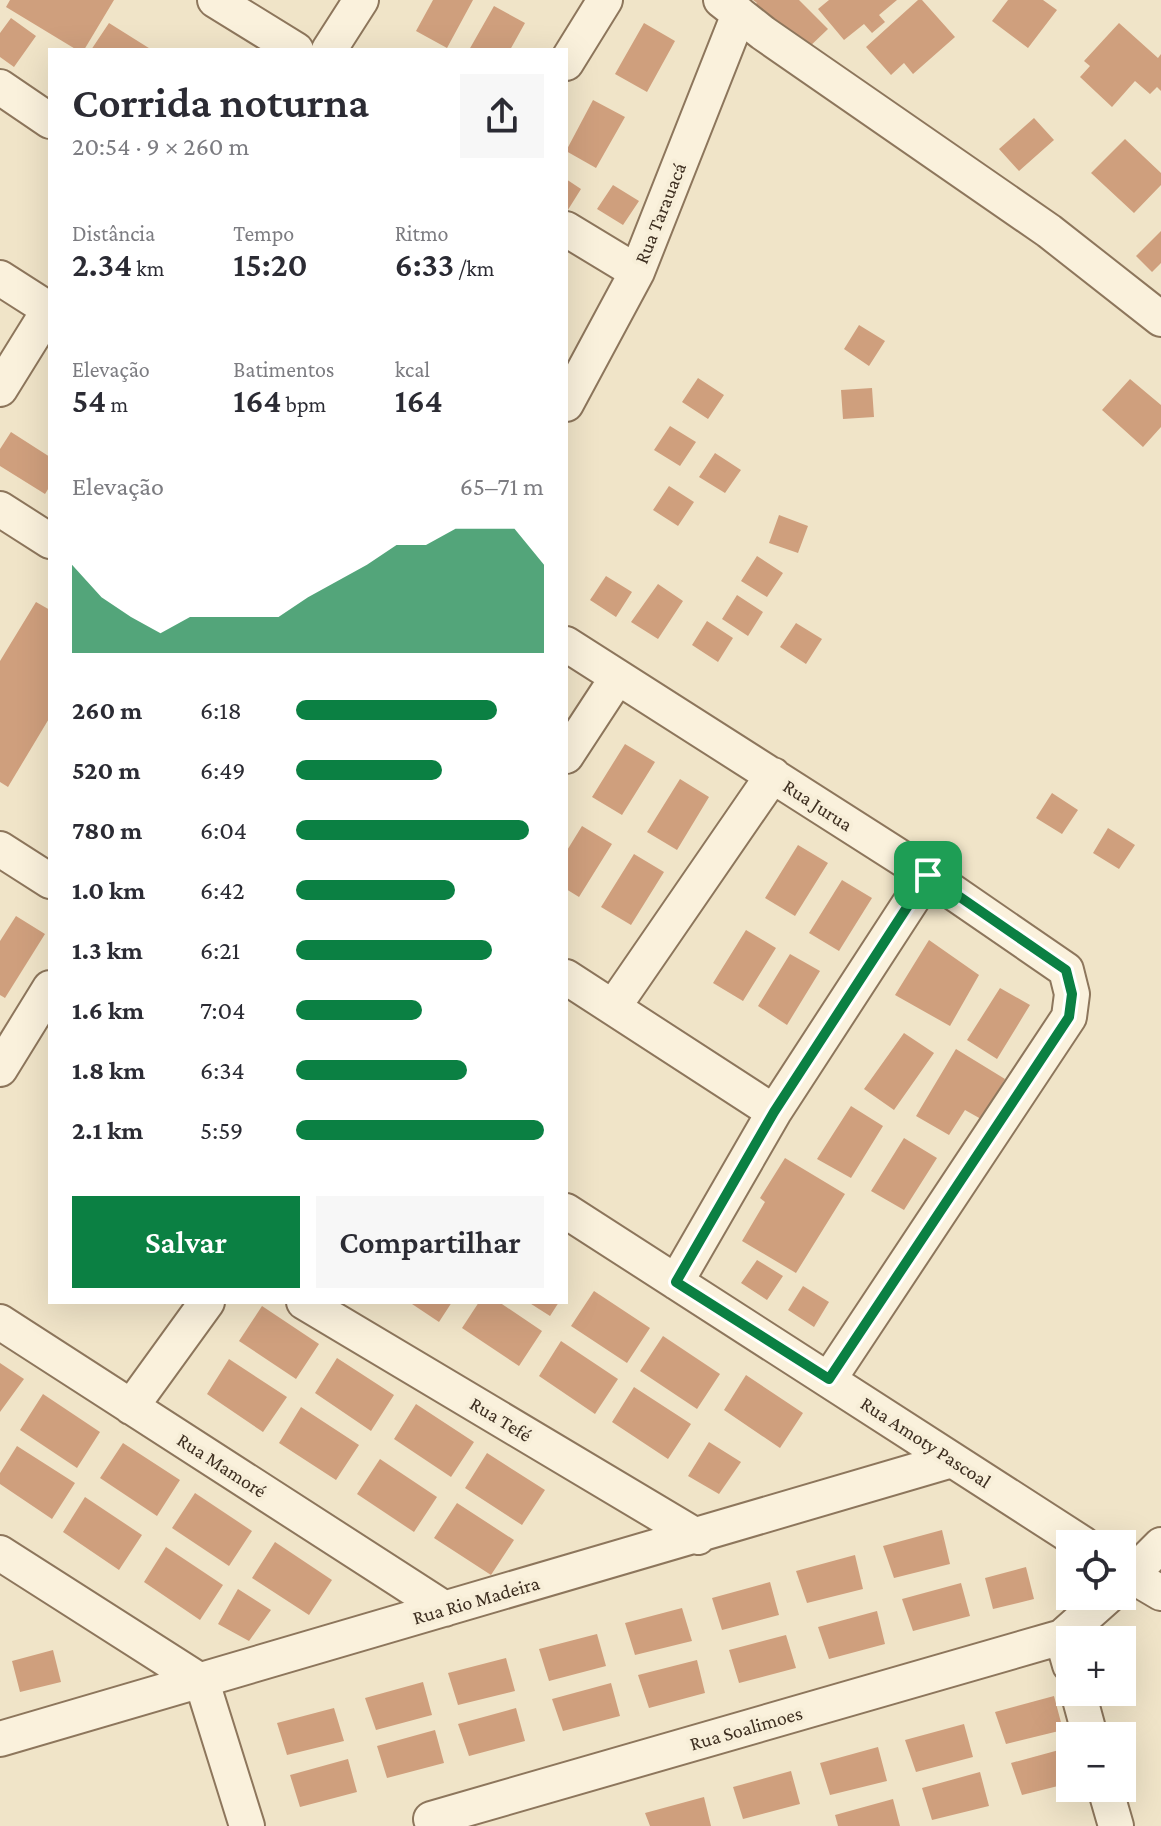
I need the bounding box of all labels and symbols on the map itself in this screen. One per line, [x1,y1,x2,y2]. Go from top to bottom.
street label: Rua Tarauacá [630,159,690,267]
street label: Rua Jurua [779,775,857,836]
pin [894,841,962,909]
street label: Rua Tefé [466,1392,536,1446]
street label: Rua Amoty Pascoal [856,1392,995,1493]
street label: Rua Mamoré [173,1428,271,1502]
street label: Rua Rio Madeira [410,1571,542,1629]
street label: Rua Soalimoes [687,1701,805,1755]

